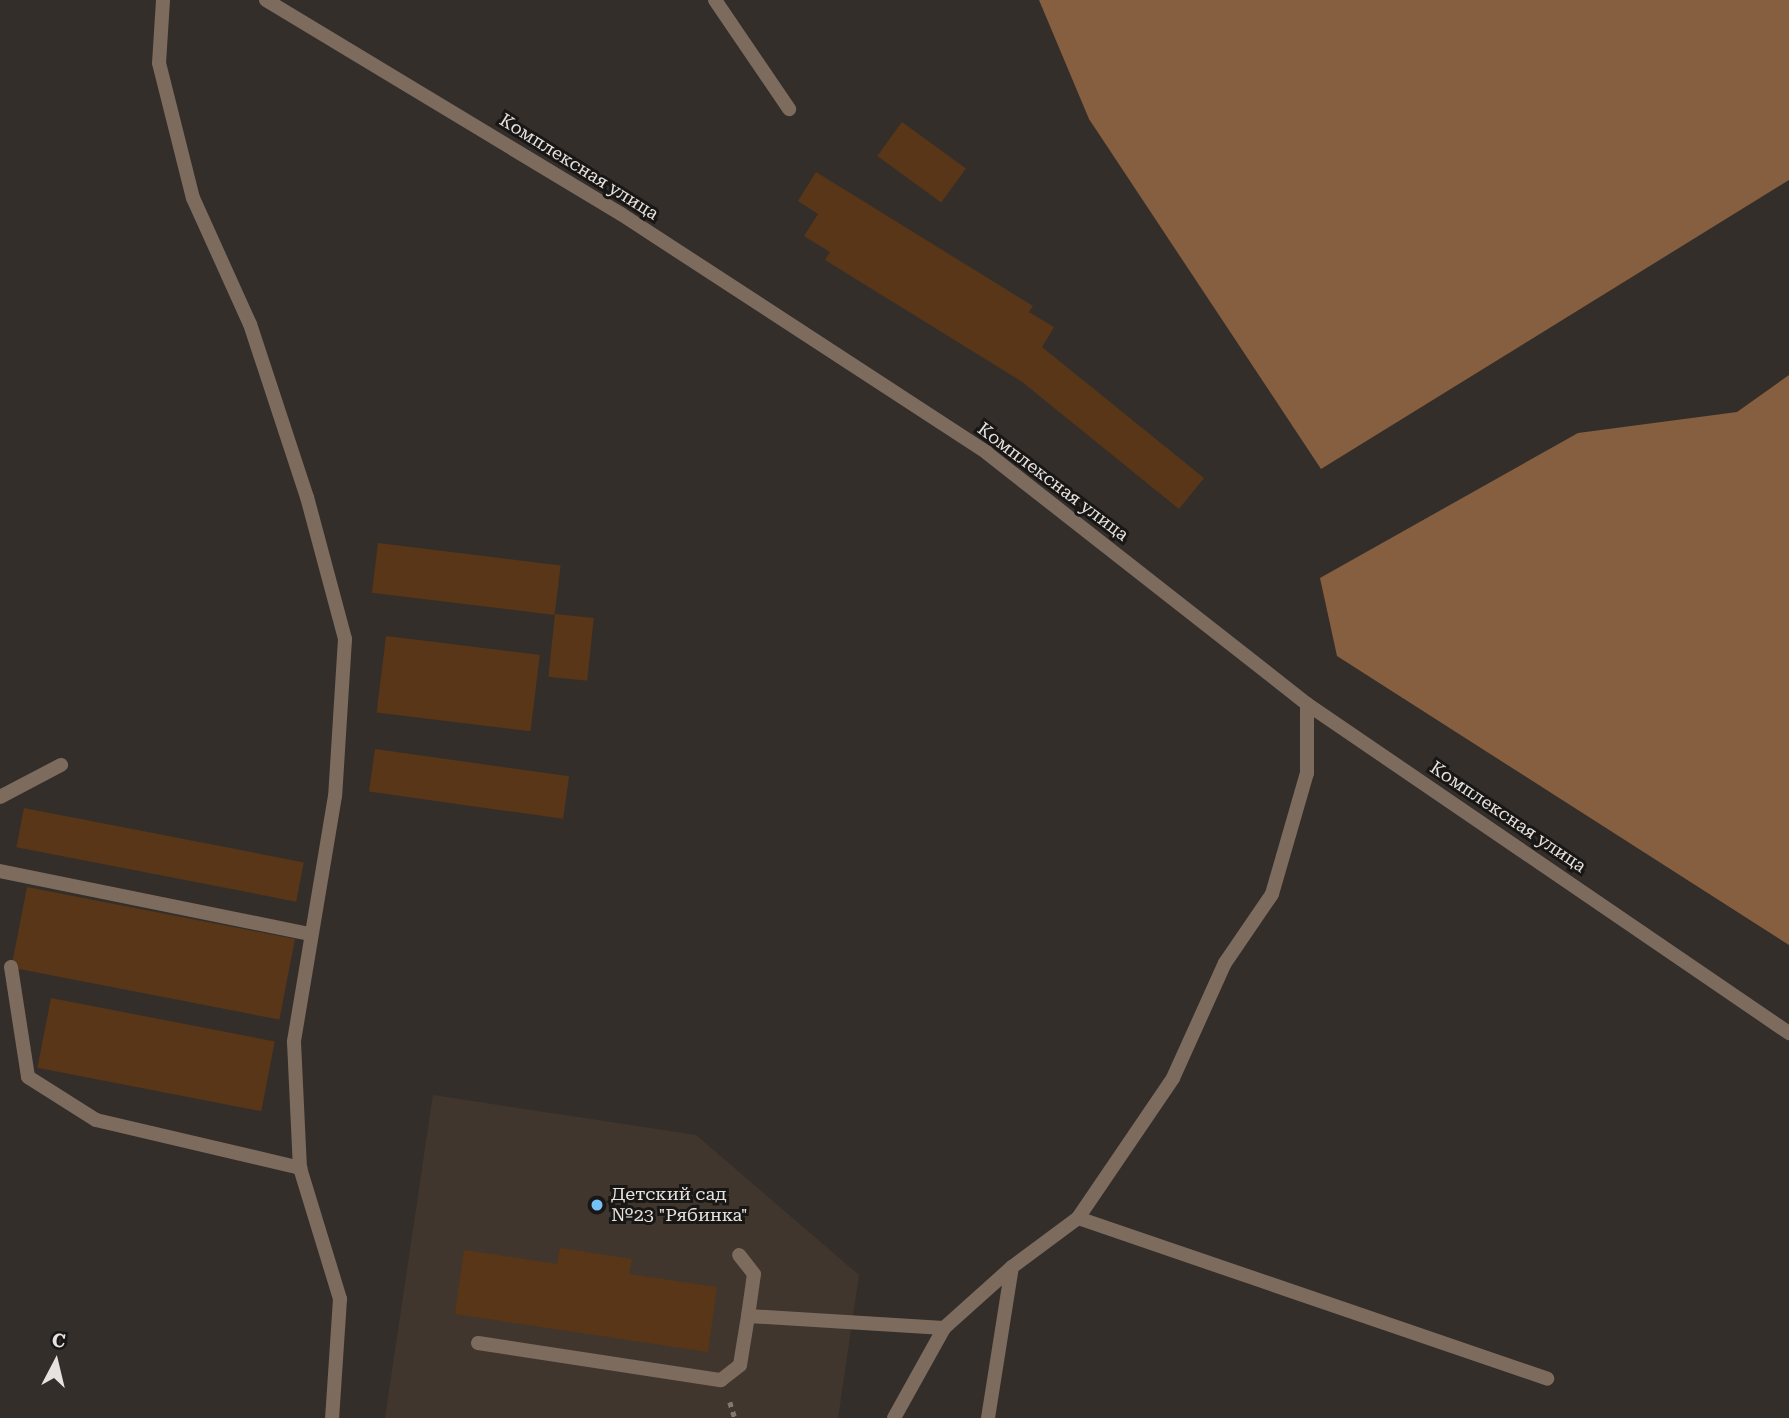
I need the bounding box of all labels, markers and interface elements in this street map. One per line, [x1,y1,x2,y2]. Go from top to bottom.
street label: Комплексная улица [495,109,663,225]
street label: Комплексная улица [973,418,1133,546]
street label: Комплексная улица [1426,757,1590,877]
place label: Детский сад №23 "Рябинка" [611,1184,748,1226]
marker: Детский сад №23 "Рябинка" [589,1197,605,1213]
north arrow [21,1327,91,1397]
text: С [51,1328,67,1353]

